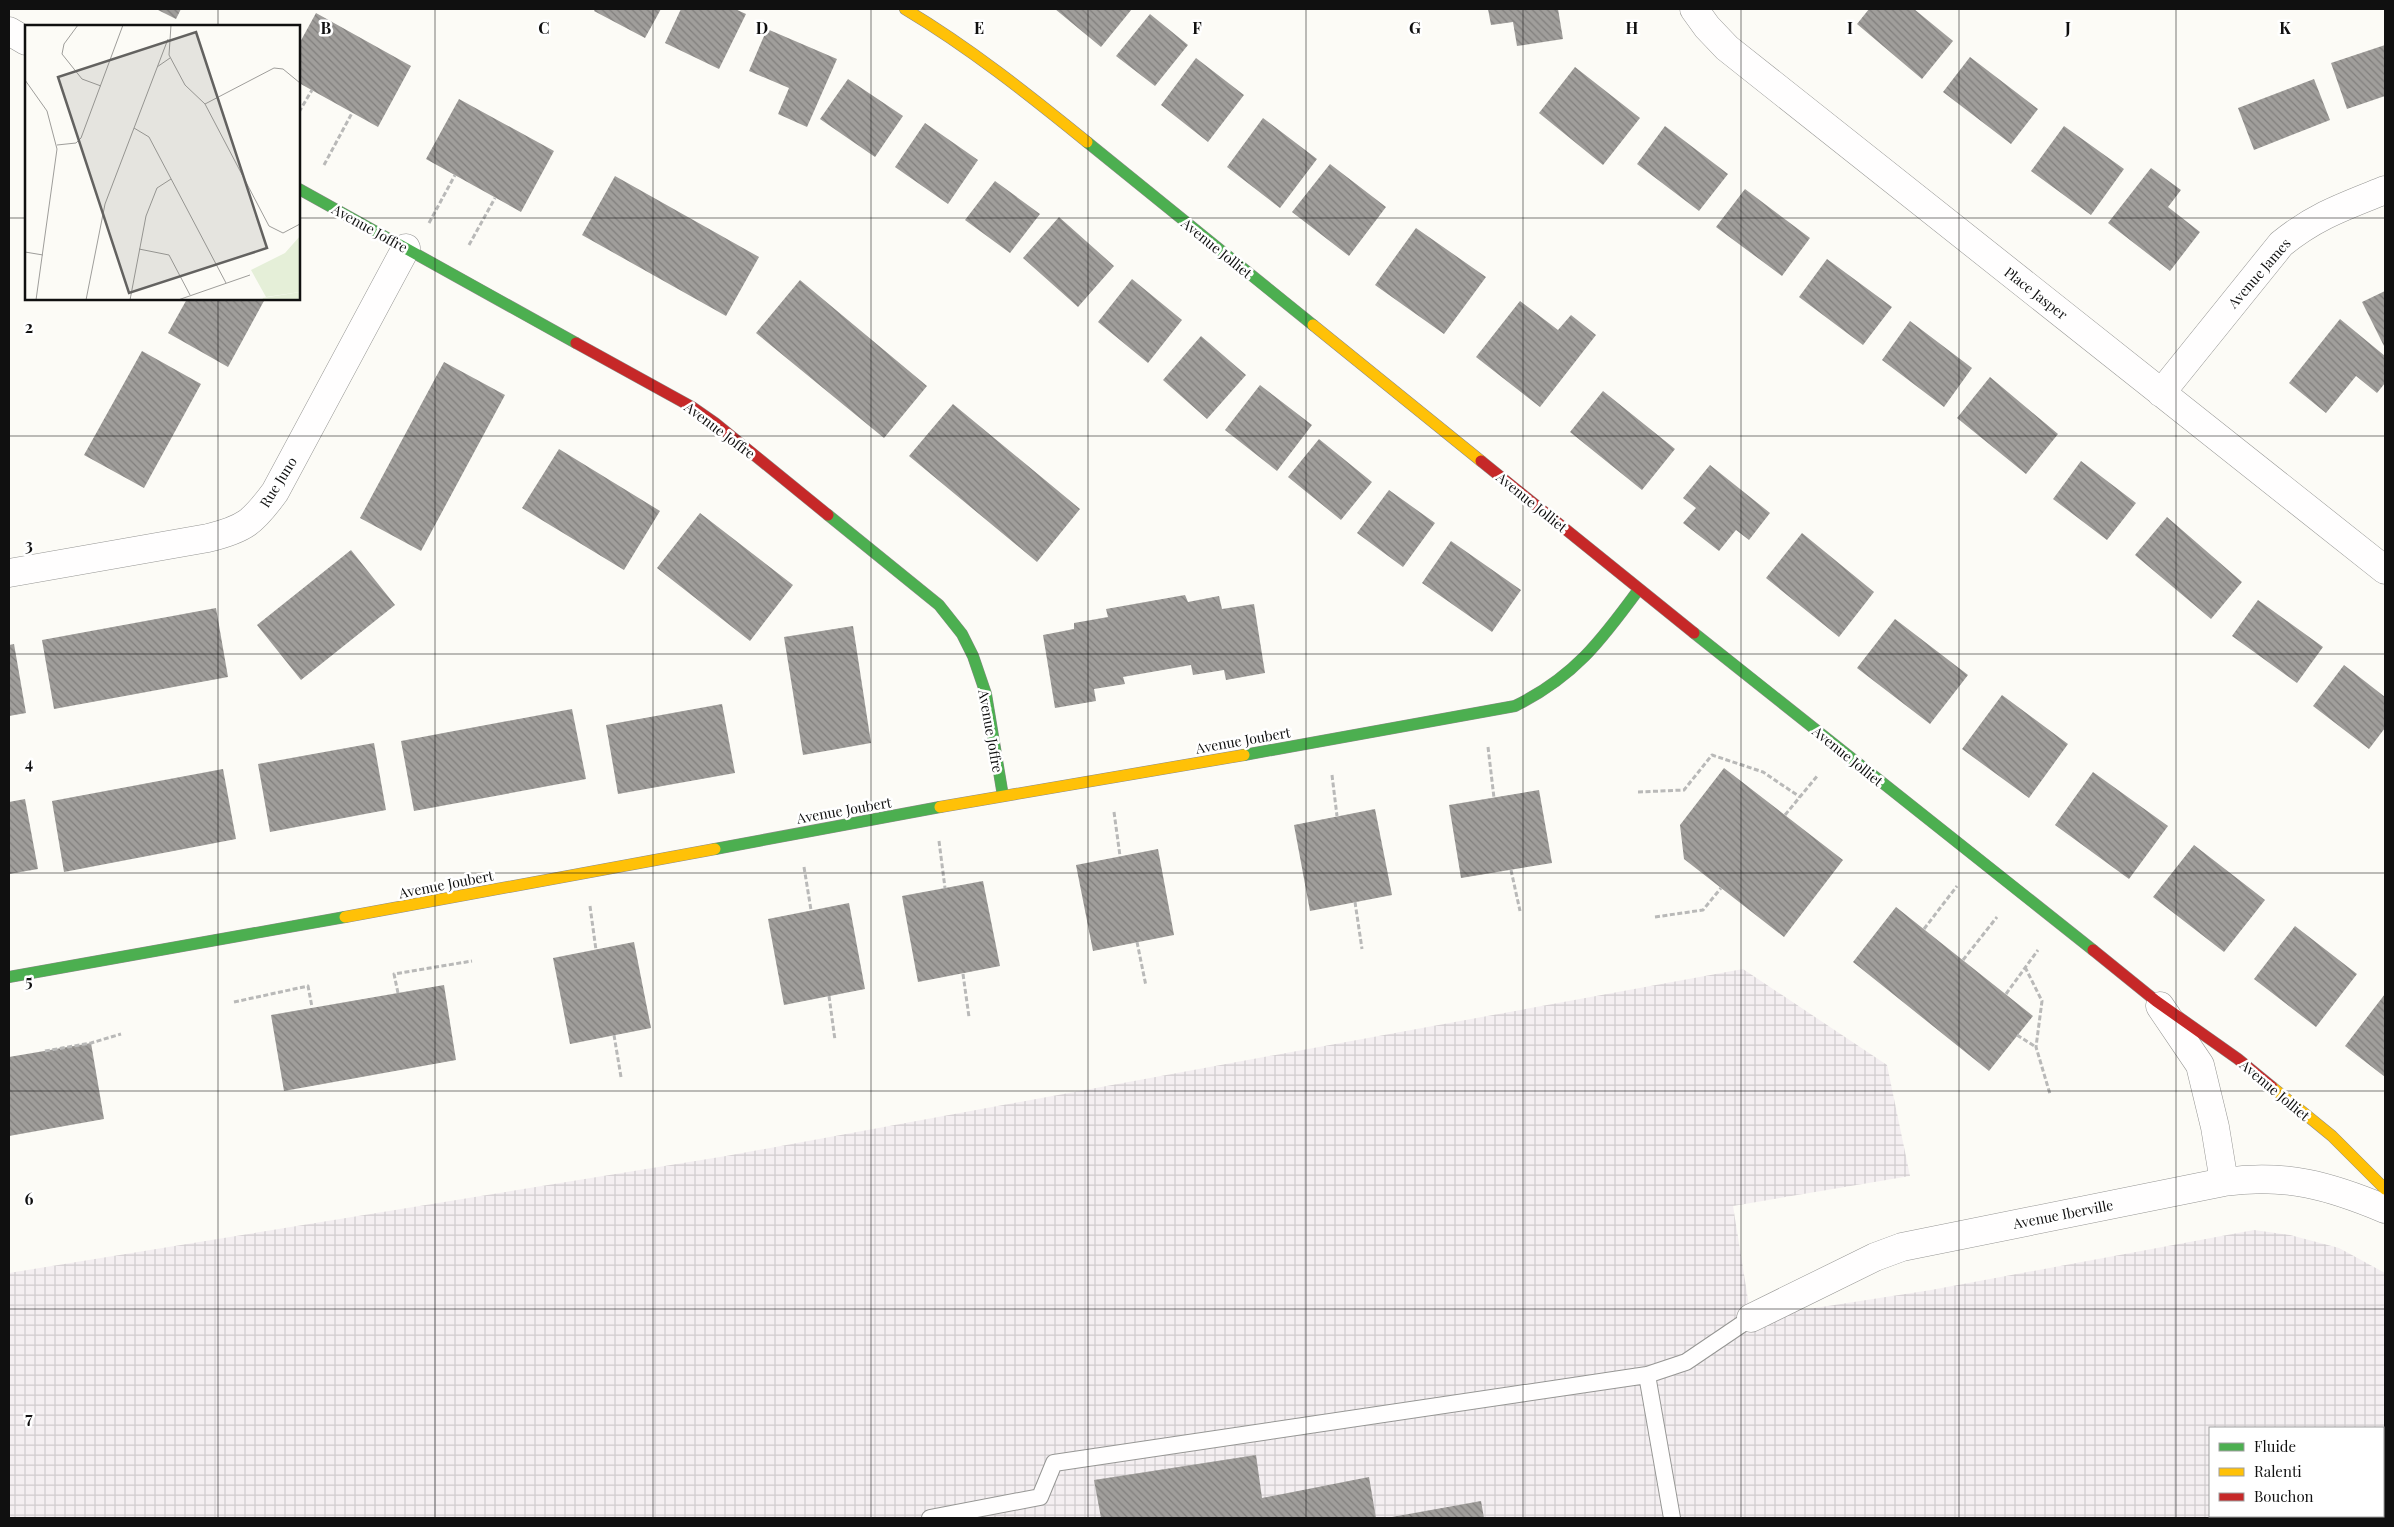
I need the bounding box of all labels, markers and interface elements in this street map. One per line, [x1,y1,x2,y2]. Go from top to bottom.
text: B [321,17,332,38]
text: C [538,17,550,38]
text: D [756,17,768,38]
text: E [974,17,984,38]
text: F [1192,17,1202,38]
text: G [1409,17,1421,38]
text: H [1626,17,1639,38]
text: I [1847,17,1853,38]
text: J [2064,17,2071,38]
text: K [2279,17,2291,38]
inset map [25,25,300,300]
street label: Avenue Joffre [328,199,411,257]
street label: Avenue Jolliet [1177,213,1257,283]
street label: Avenue James [2223,234,2295,313]
street label: Place Jasper [2000,262,2072,324]
text: 2 [25,316,33,337]
street label: Avenue Joffre [680,397,759,463]
street label: Rue Juno [255,453,301,511]
street label: Avenue Jolliet [1492,467,1572,537]
text: 3 [25,534,33,555]
street label: Avenue Joffre [974,687,1008,774]
street label: Avenue Jolliet [1808,721,1888,791]
street label: Avenue Joubert [1193,722,1293,758]
text: 4 [25,752,33,773]
street label: Avenue Joubert [794,792,894,828]
street label: Avenue Joubert [396,865,496,903]
text: 5 [25,970,33,991]
street label: Avenue Jolliet [2235,1055,2315,1125]
text: 6 [25,1188,34,1209]
street label: Avenue Iberville [2010,1195,2115,1233]
text: 7 [25,1407,33,1428]
legend [2209,1427,2384,1517]
text: Fluide [2254,1436,2296,1456]
text: Ralenti [2254,1461,2302,1481]
text: Bouchon [2254,1486,2314,1506]

